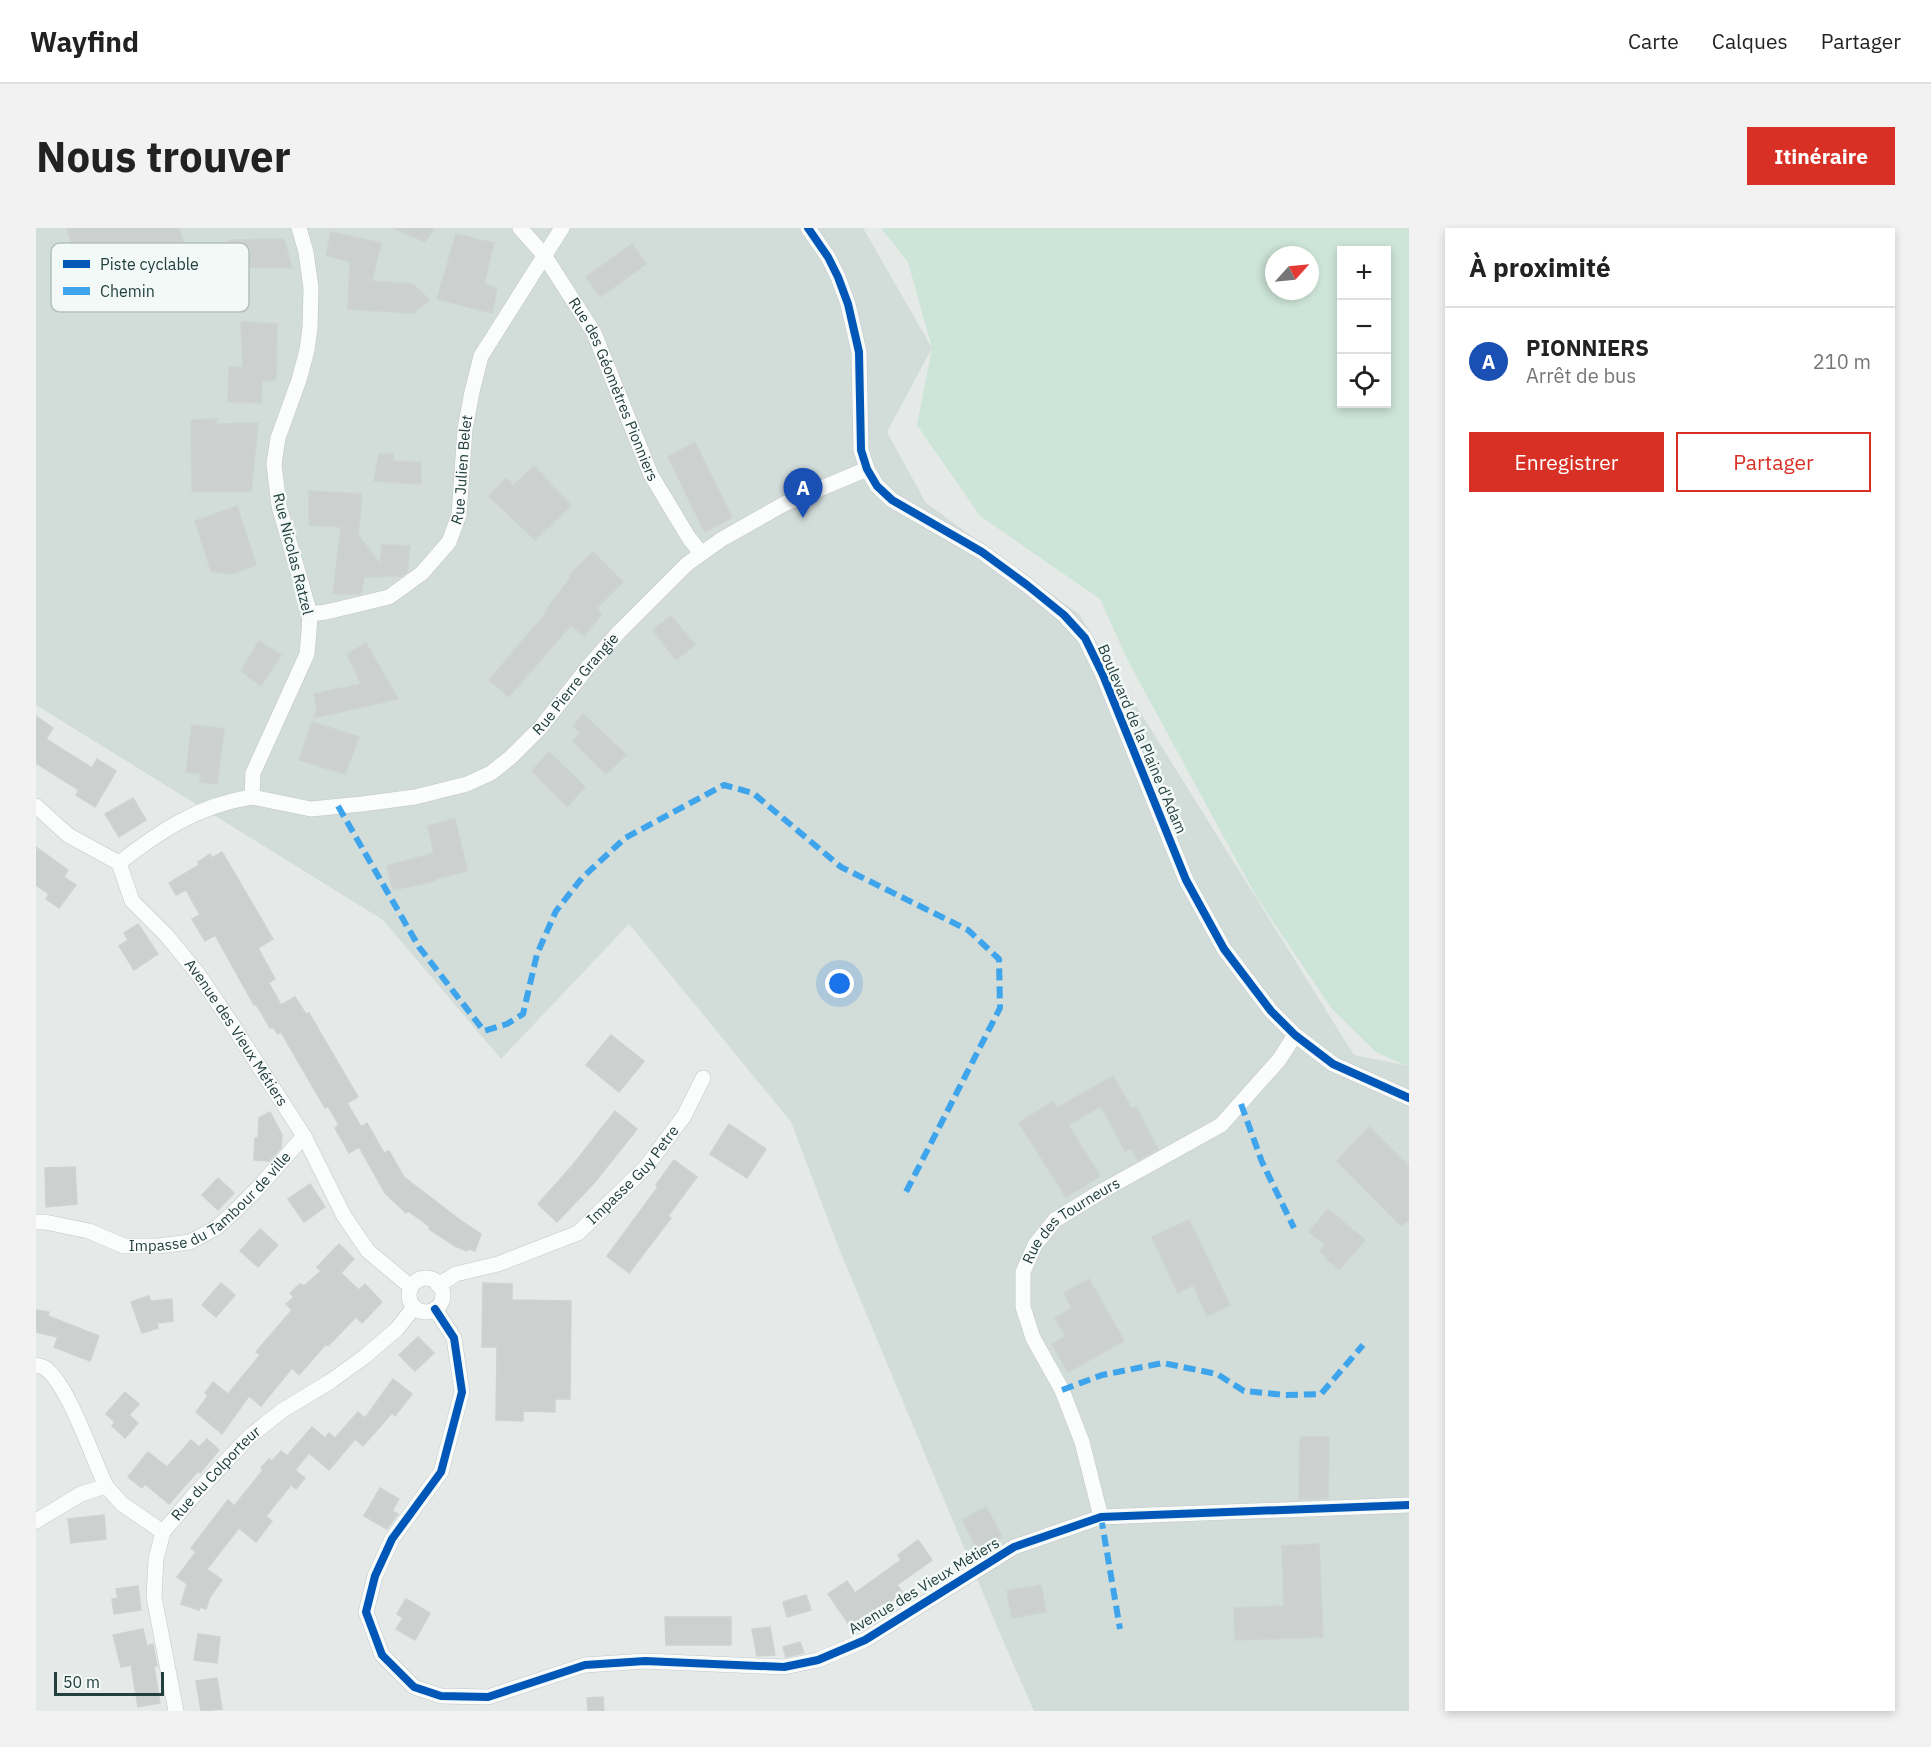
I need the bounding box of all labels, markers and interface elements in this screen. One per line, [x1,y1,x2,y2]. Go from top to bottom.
text: Wayfind [30,23,139,60]
text: Carte [1628,27,1679,55]
text: Calques [1712,27,1788,55]
text: Partager [1821,27,1901,55]
button: Itinéraire [1747,127,1895,185]
text: Nous trouver [36,129,291,184]
legend [51,243,249,312]
north arrow [1265,246,1319,300]
map controls [1337,246,1391,408]
button: + [1337,246,1391,300]
text: À proximité [1469,250,1611,284]
text: Piste cyclable [100,254,199,274]
text: Chemin [100,281,155,301]
street label: Rue des Géomètres Pionniers [565,294,663,485]
button: − [1337,300,1391,354]
text: PIONNIERS [1526,333,1649,362]
text: A [1482,348,1495,375]
text: 210 m [1813,348,1871,375]
button: locate [1337,354,1391,408]
text: Arrêt de bus [1526,362,1636,389]
street label: Rue Julien Belet [446,413,476,527]
button: Enregistrer [1469,432,1664,492]
button: Partager [1676,432,1871,492]
pin: A [784,468,822,518]
street label: Rue Nicolas Ratzel [269,491,318,617]
street label: Rue Pierre Grangie [528,629,623,739]
street label: Boulevard de la Plaine d'Adam [1094,641,1191,836]
street label: Avenue des Vieux Métiers [181,955,292,1110]
your location [825,969,854,998]
street label: Impasse Guy Petre [582,1122,683,1228]
street label: Impasse du Tambour de ville [129,1147,295,1255]
street label: Rue des Tourneurs [1018,1173,1123,1267]
street label: Rue du Colporteur [167,1421,264,1524]
street label: Avenue des Vieux Métiers [845,1533,1003,1638]
scale bar [54,1669,164,1696]
text: 50 m [63,1672,100,1692]

